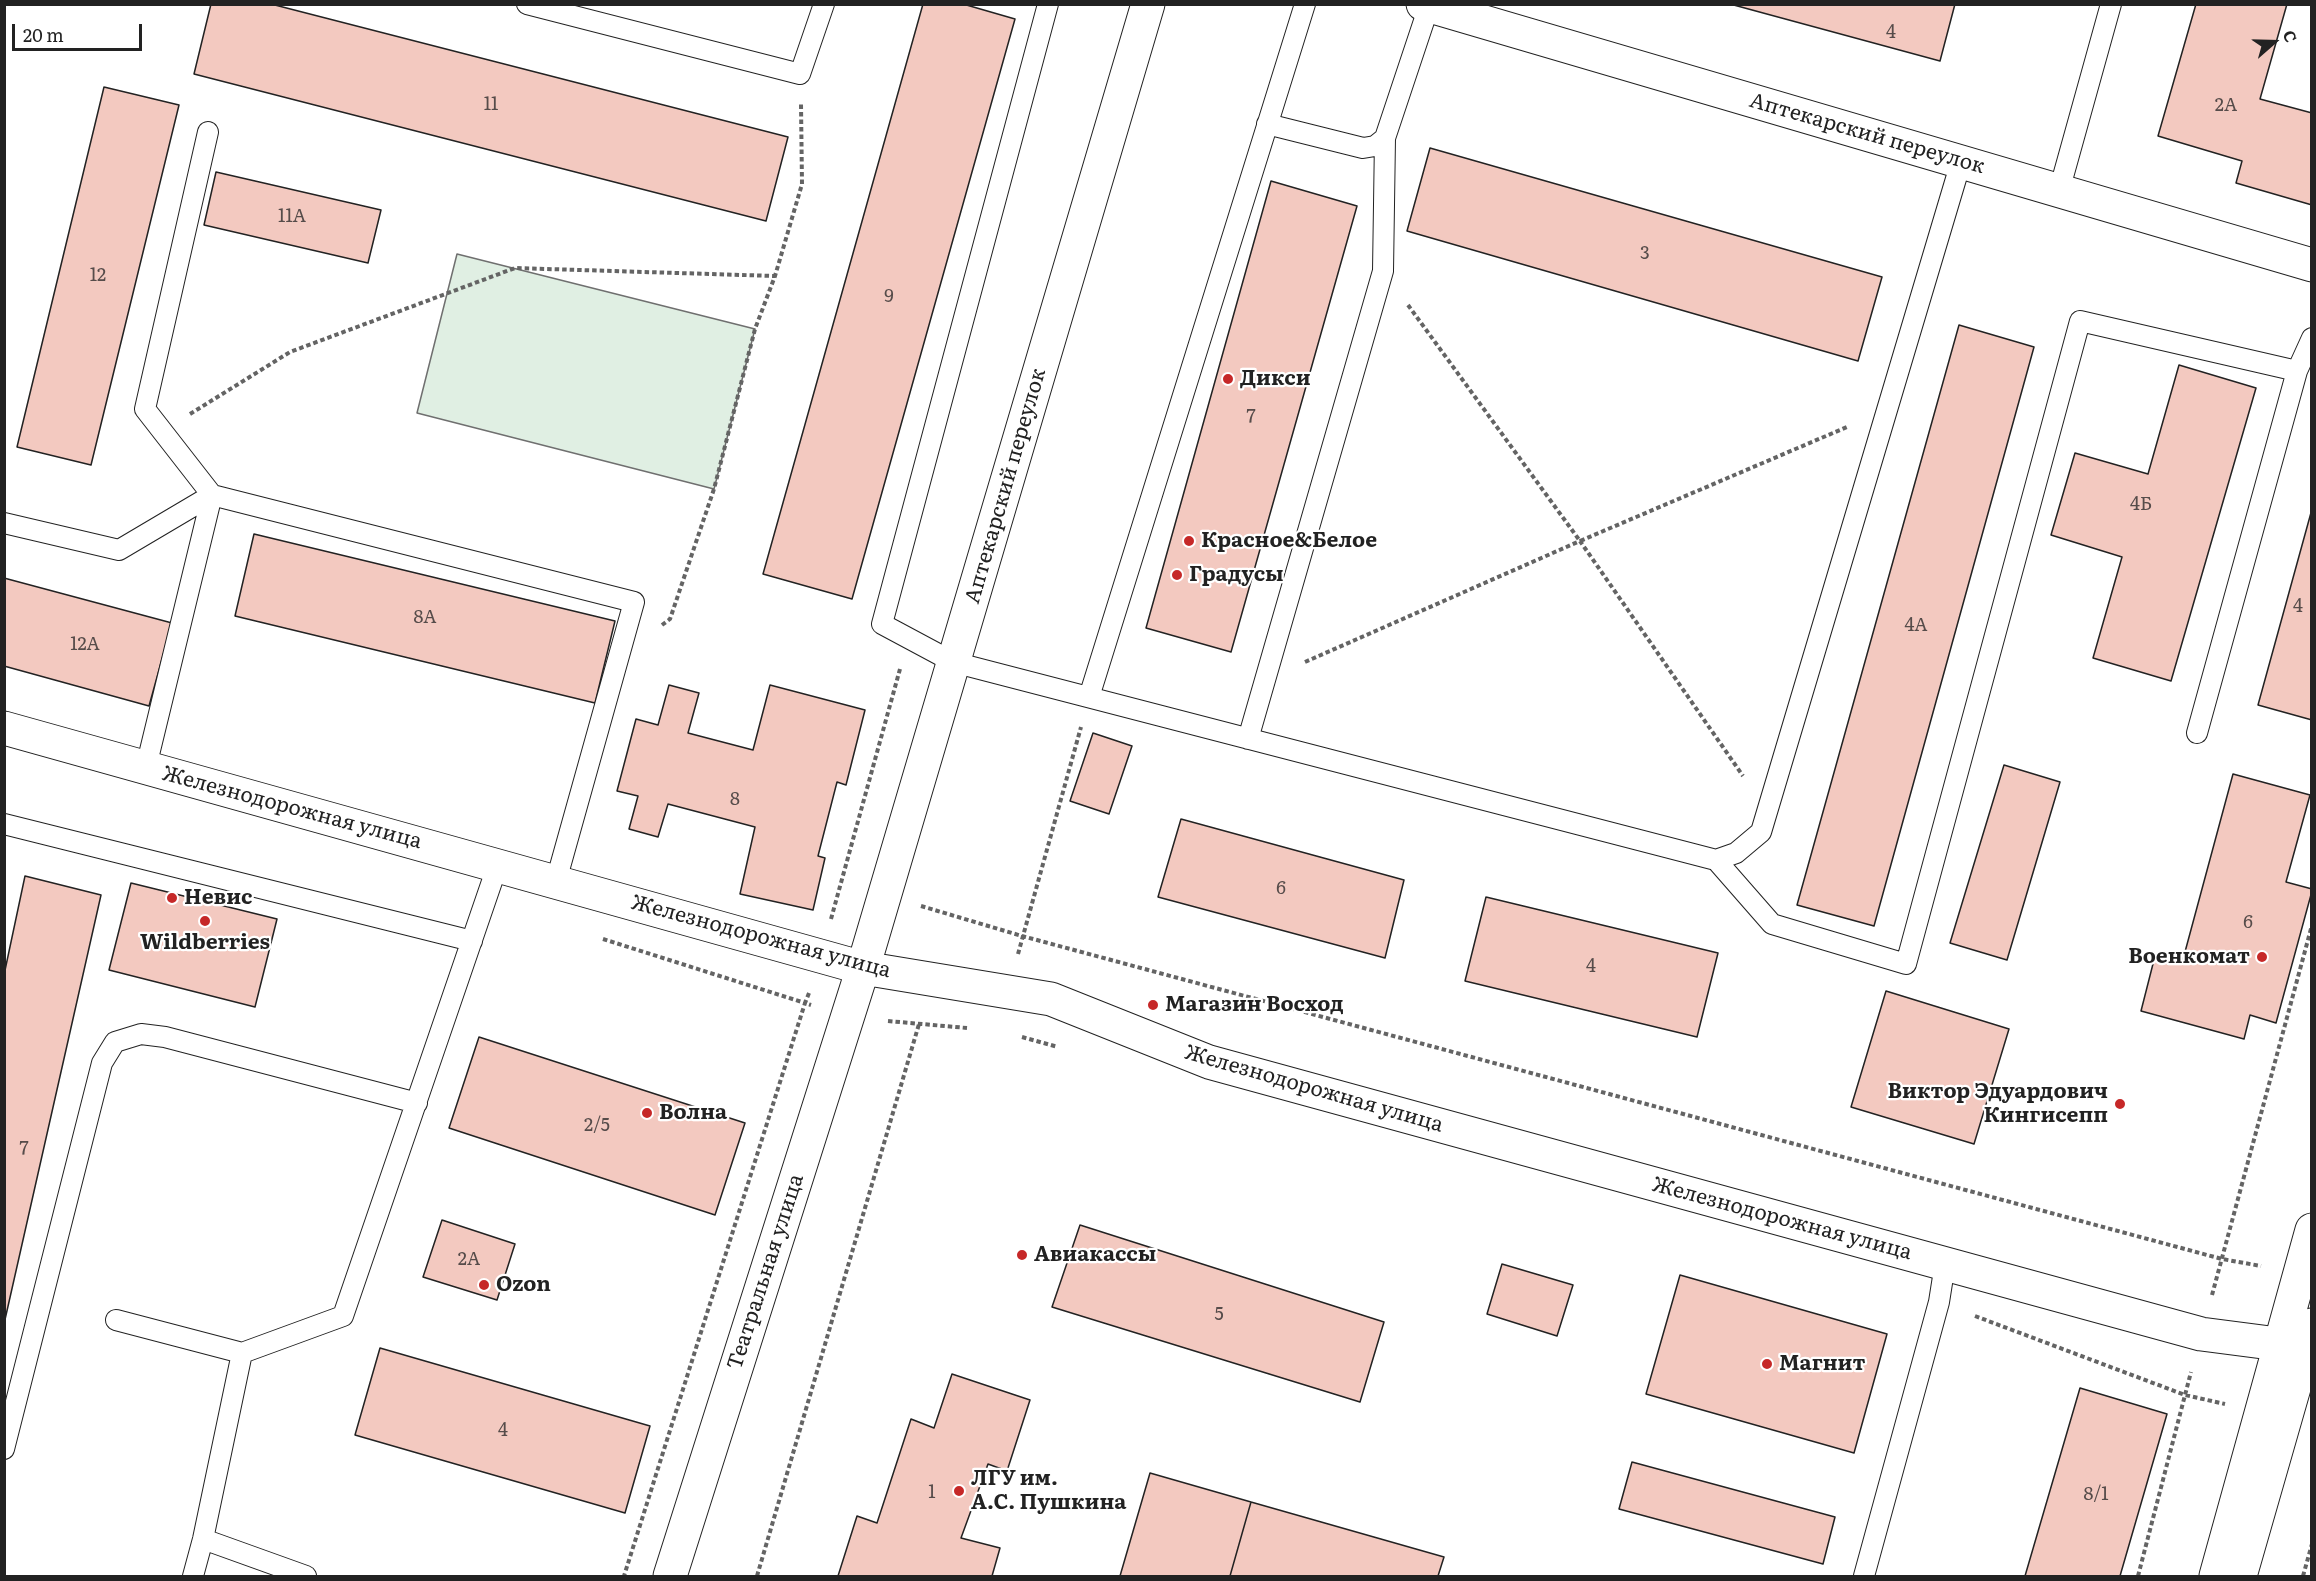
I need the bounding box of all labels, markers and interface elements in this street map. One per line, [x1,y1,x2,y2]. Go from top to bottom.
scale bar [15,12,146,50]
north arrow [2244,12,2304,72]
text: 20 m [23,21,64,48]
house number: 4 [1886,22,1896,44]
text: С [2278,26,2304,45]
street label: Аптекарский переулок [1747,88,1987,180]
house number: 11 [484,94,498,116]
house number: 2А [2215,95,2237,117]
house number: 11А [278,206,306,228]
house number: 3 [1640,243,1650,265]
house number: 12 [90,265,106,287]
house number: 9 [884,286,894,308]
street label: Аптекарский переулок [960,366,1052,606]
place label: Дикси [1240,366,1311,392]
marker: Дикси [1221,372,1235,386]
house number: 7 [1246,406,1256,428]
house number: 4Б [2130,494,2152,516]
place label: Красное&Белое [1201,528,1377,554]
marker: Красное&Белое [1182,534,1196,548]
place label: Градусы [1189,562,1284,588]
marker: Градусы [1170,568,1184,582]
house number: 4 [2293,596,2303,618]
house number: 8А [413,607,437,629]
house number: 4А [1904,615,1928,637]
house number: 12А [70,634,100,656]
street label: Железнодорожная улица [160,761,424,855]
house number: 8 [730,789,740,811]
house number: 6 [1276,878,1286,900]
place label: Невис [184,885,252,911]
street label: Железнодорожная улица [629,890,893,984]
marker: Невис [165,891,179,905]
house number: 6 [2243,912,2253,934]
marker: Wildberries [198,914,212,928]
place label: Wildberries [140,930,270,956]
place label: Военкомат [2128,944,2250,970]
marker: Военкомат [2255,950,2269,964]
house number: 4 [1586,956,1596,978]
place label: Магазин Восход [1165,992,1344,1018]
marker: Магазин Восход [1146,998,1160,1012]
street label: Железнодорожная улица [1182,1040,1446,1138]
place label: Виктор Эдуардович Кингисепп [1888,1079,2108,1129]
marker: Виктор Эдуардович Кингисепп [2113,1097,2127,1111]
place label: Волна [659,1100,727,1126]
marker: Волна [640,1106,654,1120]
house number: 2/5 [584,1115,610,1137]
house number: 7 [19,1138,29,1160]
street label: Театральная улица [722,1171,810,1373]
street label: Железнодорожная улица [1650,1172,1914,1266]
place label: Авиакассы [1034,1242,1156,1268]
marker: Авиакассы [1015,1248,1029,1262]
house number: 2А [458,1249,480,1271]
place label: Ozon [496,1272,551,1298]
marker: Ozon [477,1278,491,1292]
house number: 5 [1214,1304,1224,1326]
place label: Магнит [1779,1351,1865,1377]
marker: Магнит [1760,1357,1774,1371]
house number: 4 [498,1420,508,1442]
place label: ЛГУ им. А.С. Пушкина [971,1466,1126,1516]
house number: 1 [928,1482,936,1504]
marker: ЛГУ им. А.С. Пушкина [952,1484,966,1498]
house number: 8/1 [2084,1484,2108,1506]

